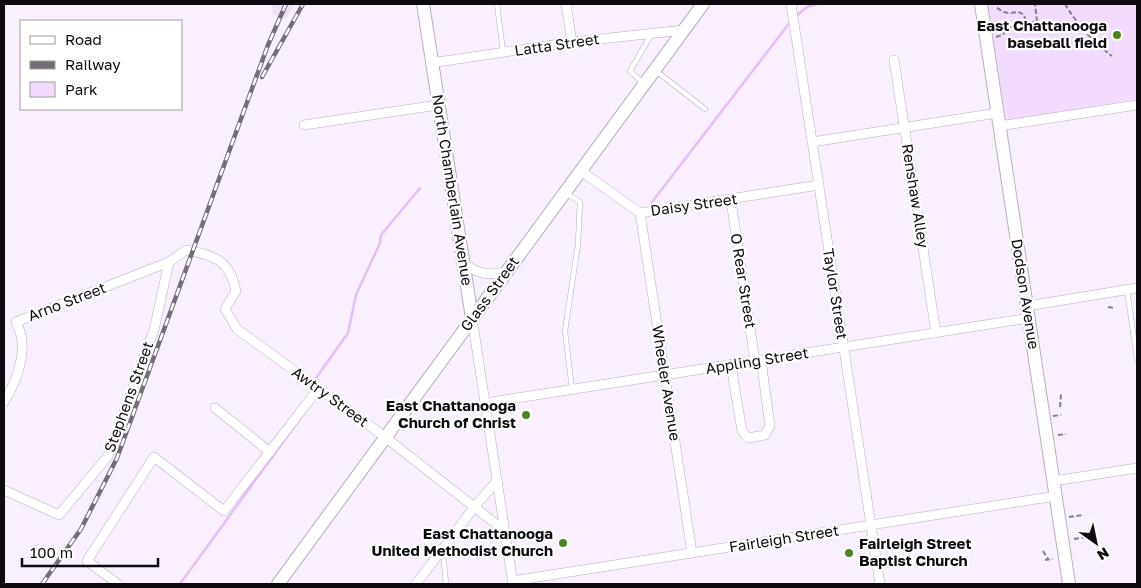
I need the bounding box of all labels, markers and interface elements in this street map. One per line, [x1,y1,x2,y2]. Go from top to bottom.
place label: East Chattanooga baseball field [977,16,1107,51]
legend [20,20,182,110]
street label: Latta Street [513,29,600,59]
marker: East Chattanooga baseball field [1111,29,1123,41]
text: Road [65,30,102,48]
text: Railway [65,55,121,73]
text: Park [65,80,98,98]
street label: North Chamberlain Avenue [429,93,477,287]
street label: Renshaw Alley [899,142,933,250]
street label: Daisy Street [649,189,738,219]
street label: O Rear Street [728,232,760,330]
street label: Dodson Avenue [1008,237,1044,351]
street label: Taylor Street [820,247,852,341]
street label: Glass Street [456,253,522,334]
street label: Arno Street [25,278,108,324]
street label: Wheeler Avenue [649,324,685,442]
street label: Stephens Street [100,339,156,454]
street label: Appling Street [704,343,810,377]
street label: Awtry Street [289,362,373,430]
place label: East Chattanooga Church of Christ [386,396,516,431]
marker: East Chattanooga Church of Christ [520,409,532,421]
north arrow [1071,518,1121,568]
street label: Fairleigh Street [728,520,840,556]
place label: East Chattanooga United Methodist Church [371,524,553,559]
place label: Fairleigh Street Baptist Church [859,534,971,569]
scale bar [22,536,159,568]
marker: East Chattanooga United Methodist Church [557,537,569,549]
text: 100 m [30,543,73,561]
text: N [1094,544,1112,564]
marker: Fairleigh Street Baptist Church [843,547,855,559]

